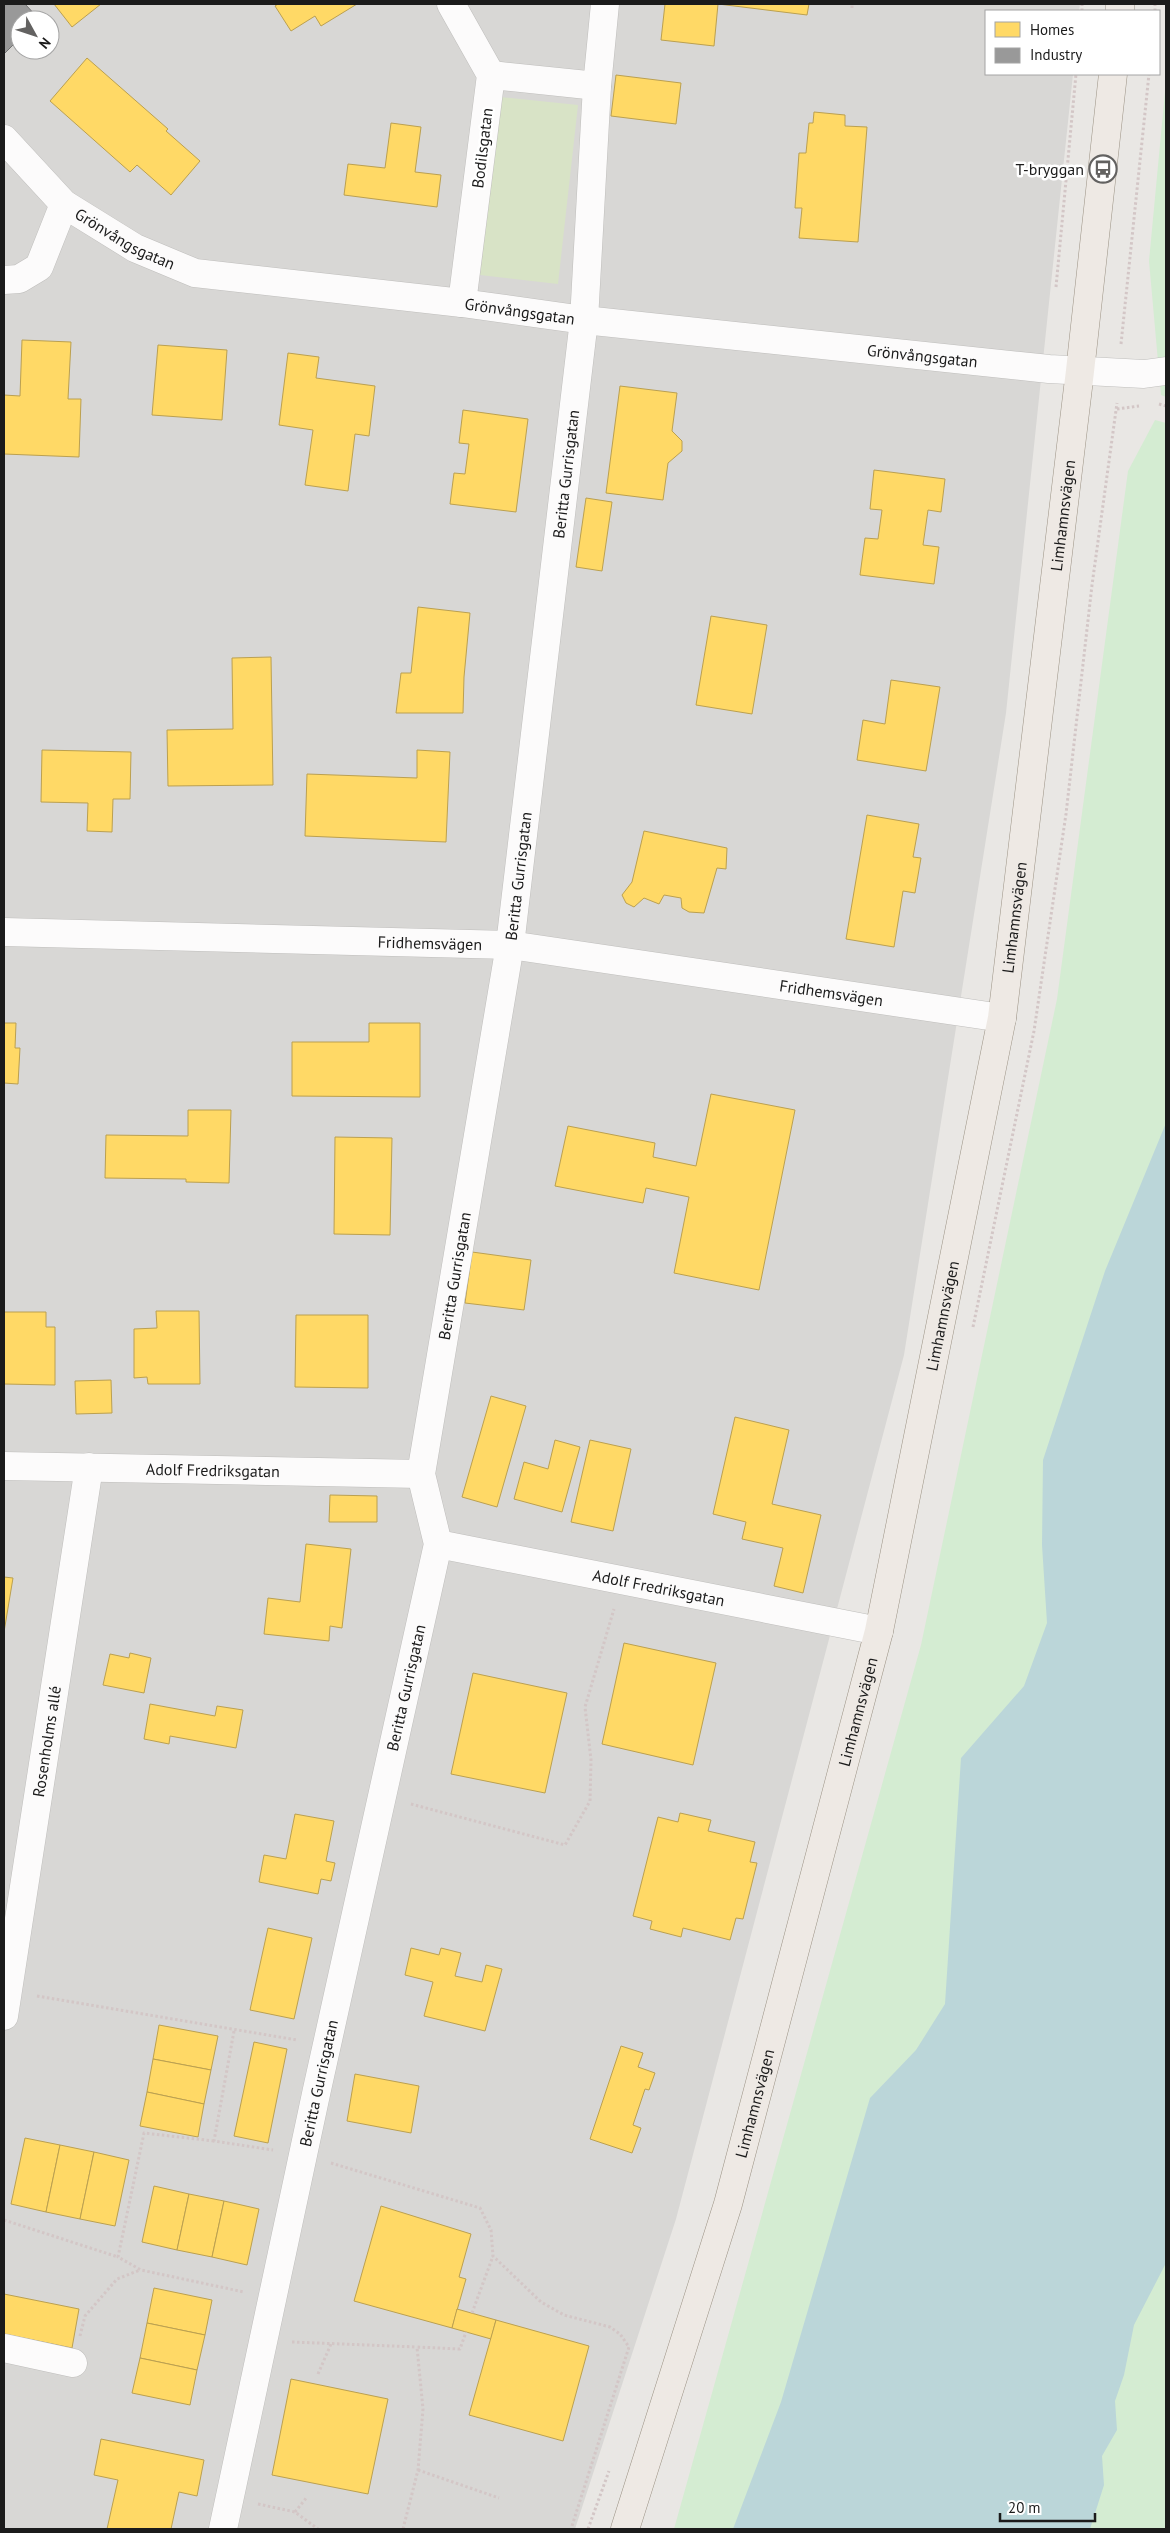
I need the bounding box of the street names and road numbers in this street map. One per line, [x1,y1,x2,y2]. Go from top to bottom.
street label: Bodilsgatan [467,107,497,189]
street label: Grönvångsgatan [72,203,178,274]
street label: Grönvångsgatan [463,293,576,329]
street label: Grönvångsgatan [866,340,979,371]
street label: Beritta Gurrisgatan [548,409,583,539]
street label: Limhamnsvägen [1046,459,1079,572]
street label: Beritta Gurrisgatan [501,811,536,942]
street label: Limhamnsvägen [997,861,1031,974]
street label: Fridhemsvägen [377,932,482,954]
street label: Fridhemsvägen [778,975,884,1010]
street label: Beritta Gurrisgatan [434,1211,475,1341]
street label: Limhamnsvägen [921,1259,963,1373]
street label: Adolf Fredriksgatan [146,1459,280,1481]
street label: Adolf Fredriksgatan [591,1565,726,1610]
street label: Beritta Gurrisgatan [382,1622,430,1753]
street label: Limhamnsvägen [834,1655,882,1768]
street label: Rosenholms allé [28,1684,65,1798]
street label: Beritta Gurrisgatan [295,2018,342,2148]
street label: Limhamnsvägen [731,2047,778,2160]

